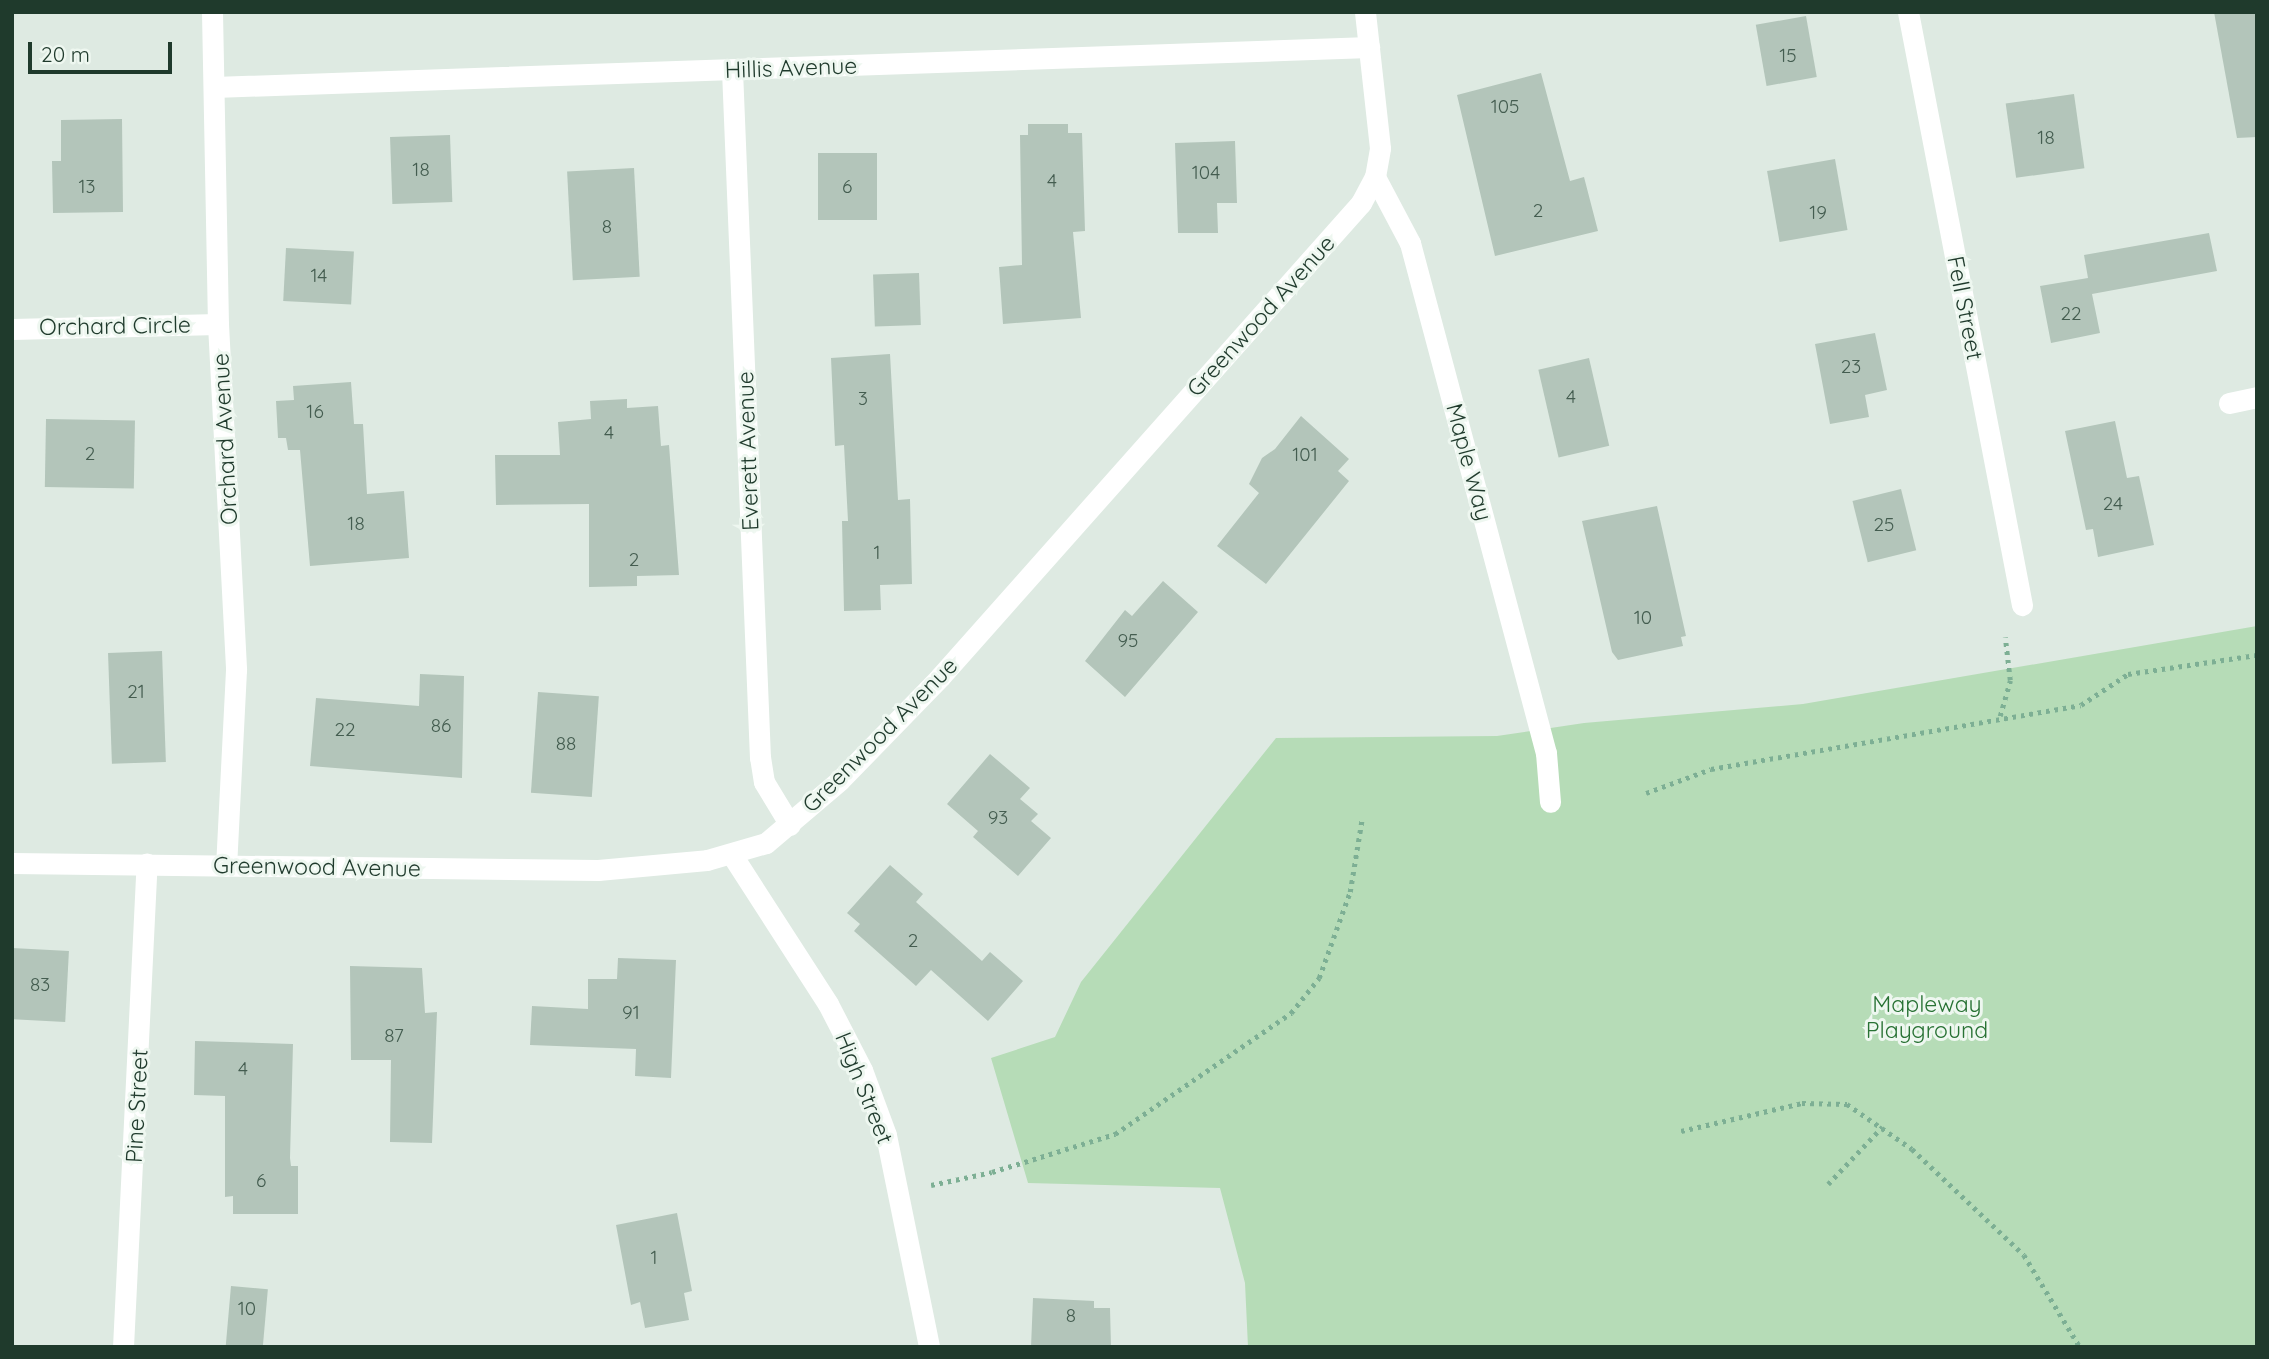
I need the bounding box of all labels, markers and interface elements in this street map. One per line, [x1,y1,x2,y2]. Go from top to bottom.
scale bar [32,28,175,72]
text: 20 m [41,41,90,67]
house number: 15 [1779,45,1797,67]
street label: Hillis Avenue [724,52,858,84]
house number: 105 [1491,96,1519,118]
house number: 18 [2037,127,2055,149]
house number: 18 [412,159,430,181]
house number: 104 [1192,162,1220,184]
house number: 4 [1047,170,1057,192]
house number: 13 [79,176,95,198]
house number: 6 [842,176,852,198]
house number: 2 [1533,200,1543,222]
house number: 19 [1809,202,1827,224]
house number: 8 [602,216,612,238]
street label: Greenwood Avenue [1181,230,1341,402]
street label: Fell Street [1941,254,1989,362]
house number: 14 [311,265,327,287]
house number: 22 [2060,303,2082,325]
street label: Orchard Circle [39,311,191,341]
street label: Orchard Avenue [207,352,243,526]
house number: 23 [1841,356,1861,378]
street label: Everett Avenue [731,371,765,531]
house number: 4 [1566,386,1576,408]
house number: 3 [858,388,868,410]
street label: Maple Way [1440,400,1498,524]
house number: 16 [306,401,324,423]
house number: 4 [604,422,614,444]
house number: 2 [85,443,95,465]
house number: 101 [1292,444,1318,466]
house number: 24 [2103,493,2123,515]
house number: 18 [347,513,365,535]
house number: 25 [1874,514,1894,536]
house number: 1 [873,542,881,564]
house number: 2 [629,549,639,571]
house number: 10 [1634,607,1652,629]
house number: 95 [1118,630,1138,652]
street label: Greenwood Avenue [797,652,963,818]
house number: 21 [127,681,145,703]
house number: 86 [431,715,451,737]
house number: 22 [334,719,356,741]
house number: 88 [556,733,576,755]
house number: 93 [988,807,1008,829]
street label: Greenwood Avenue [213,851,421,883]
house number: 2 [908,930,918,952]
house number: 83 [30,974,50,996]
park label: Mapleway Playground [1866,990,1988,1044]
house number: 91 [622,1002,640,1024]
house number: 87 [384,1025,404,1047]
street label: High Street [829,1028,899,1148]
street label: Pine Street [120,1048,154,1164]
house number: 4 [238,1058,248,1080]
house number: 6 [256,1170,266,1192]
house number: 1 [650,1247,658,1269]
house number: 10 [238,1298,256,1320]
house number: 8 [1066,1305,1076,1327]

